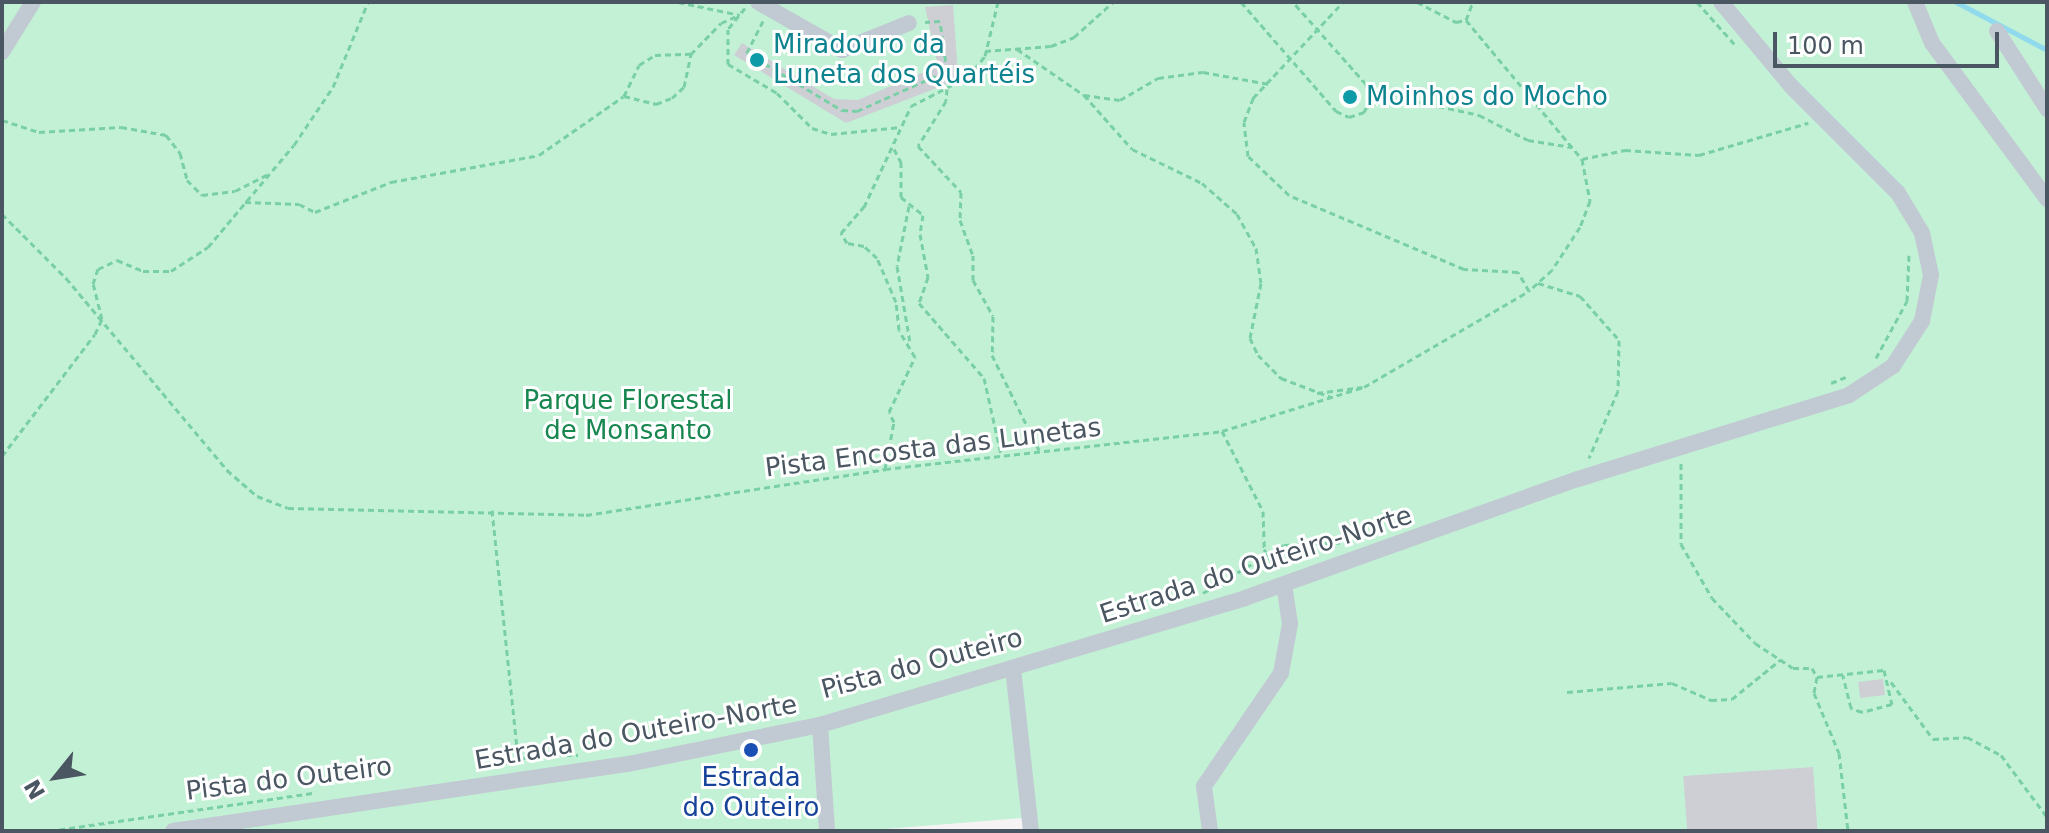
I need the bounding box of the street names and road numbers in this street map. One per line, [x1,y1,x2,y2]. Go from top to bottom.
street label: Pista Encosta das Lunetas [763,412,1103,484]
street label: Estrada do Outeiro-Norte [1096,500,1416,630]
street label: Pista do Outeiro [818,622,1026,706]
street label: Estrada do Outeiro-Norte [472,689,800,777]
street label: Pista do Outeiro [184,751,394,807]

